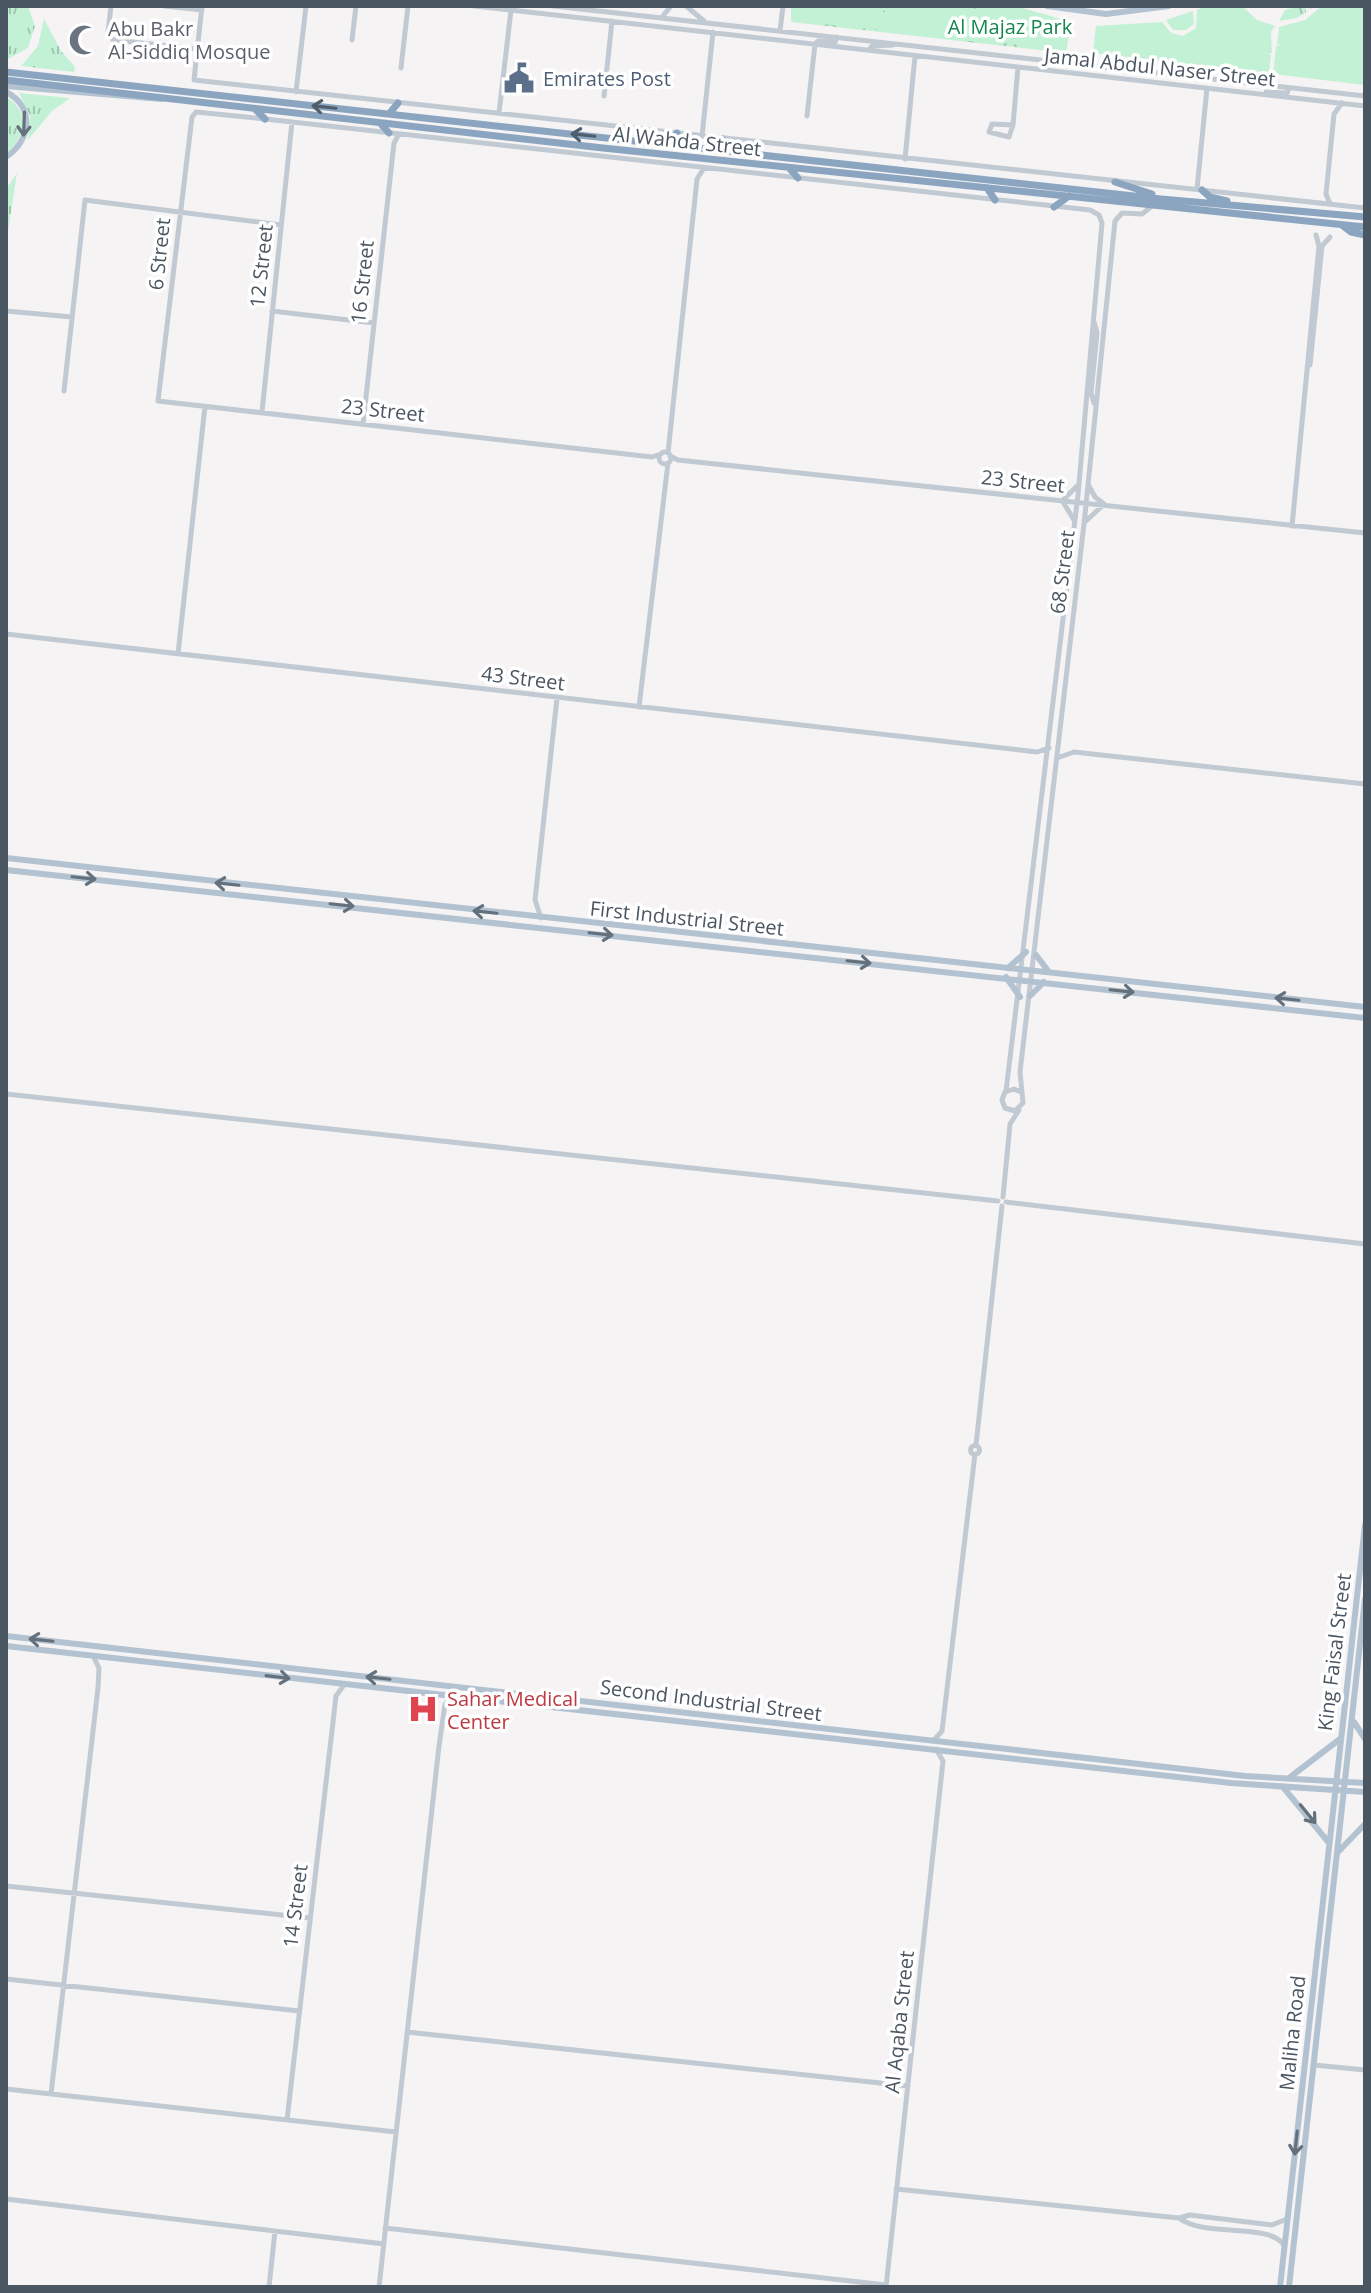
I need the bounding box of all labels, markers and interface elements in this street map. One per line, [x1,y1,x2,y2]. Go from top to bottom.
park label: Al Majaz Park [948,13,1073,40]
place label: Abu Bakr Al-Siddiq Mosque [108,15,270,65]
mosque icon: Abu Bakr Al-Siddiq Mosque [67,23,101,57]
street label: Jamal Abdul Naser Street [1041,41,1277,93]
public building icon: Emirates Post [502,61,536,95]
place label: Emirates Post [543,65,671,92]
one-way arrow [312,99,338,114]
one-way arrow [17,110,32,137]
street label: Al Wahda Street [611,120,763,162]
one-way arrow [570,128,597,143]
street label: 6 Street [142,217,176,291]
street label: 12 Street [243,223,279,309]
street label: 16 Street [344,239,380,325]
street label: 23 Street [340,392,426,428]
street label: 23 Street [980,463,1066,499]
street label: 68 Street [1043,529,1081,615]
street label: 43 Street [480,659,566,697]
one-way arrow [70,871,97,886]
one-way arrow [214,876,241,891]
street label: First Industrial Street [589,894,785,942]
one-way arrow [328,898,355,913]
one-way arrow [472,904,499,919]
one-way arrow [587,927,613,942]
one-way arrow [845,955,872,970]
one-way arrow [1108,984,1134,999]
one-way arrow [1274,991,1301,1006]
street label: King Faisal Street [1311,1572,1357,1732]
one-way arrow [28,1633,55,1648]
one-way arrow [264,1669,291,1684]
one-way arrow [365,1671,392,1686]
street label: Second Industrial Street [599,1673,823,1727]
place label: Sahar Medical Center [447,1685,578,1735]
hospital icon: Sahar Medical Center [406,1692,440,1726]
one-way arrow [1299,1803,1317,1824]
street label: 14 Street [276,1863,314,1949]
street label: Al Aqaba Street [878,1949,920,2095]
street label: Maliha Road [1273,1974,1311,2092]
one-way arrow [1288,2130,1303,2156]

